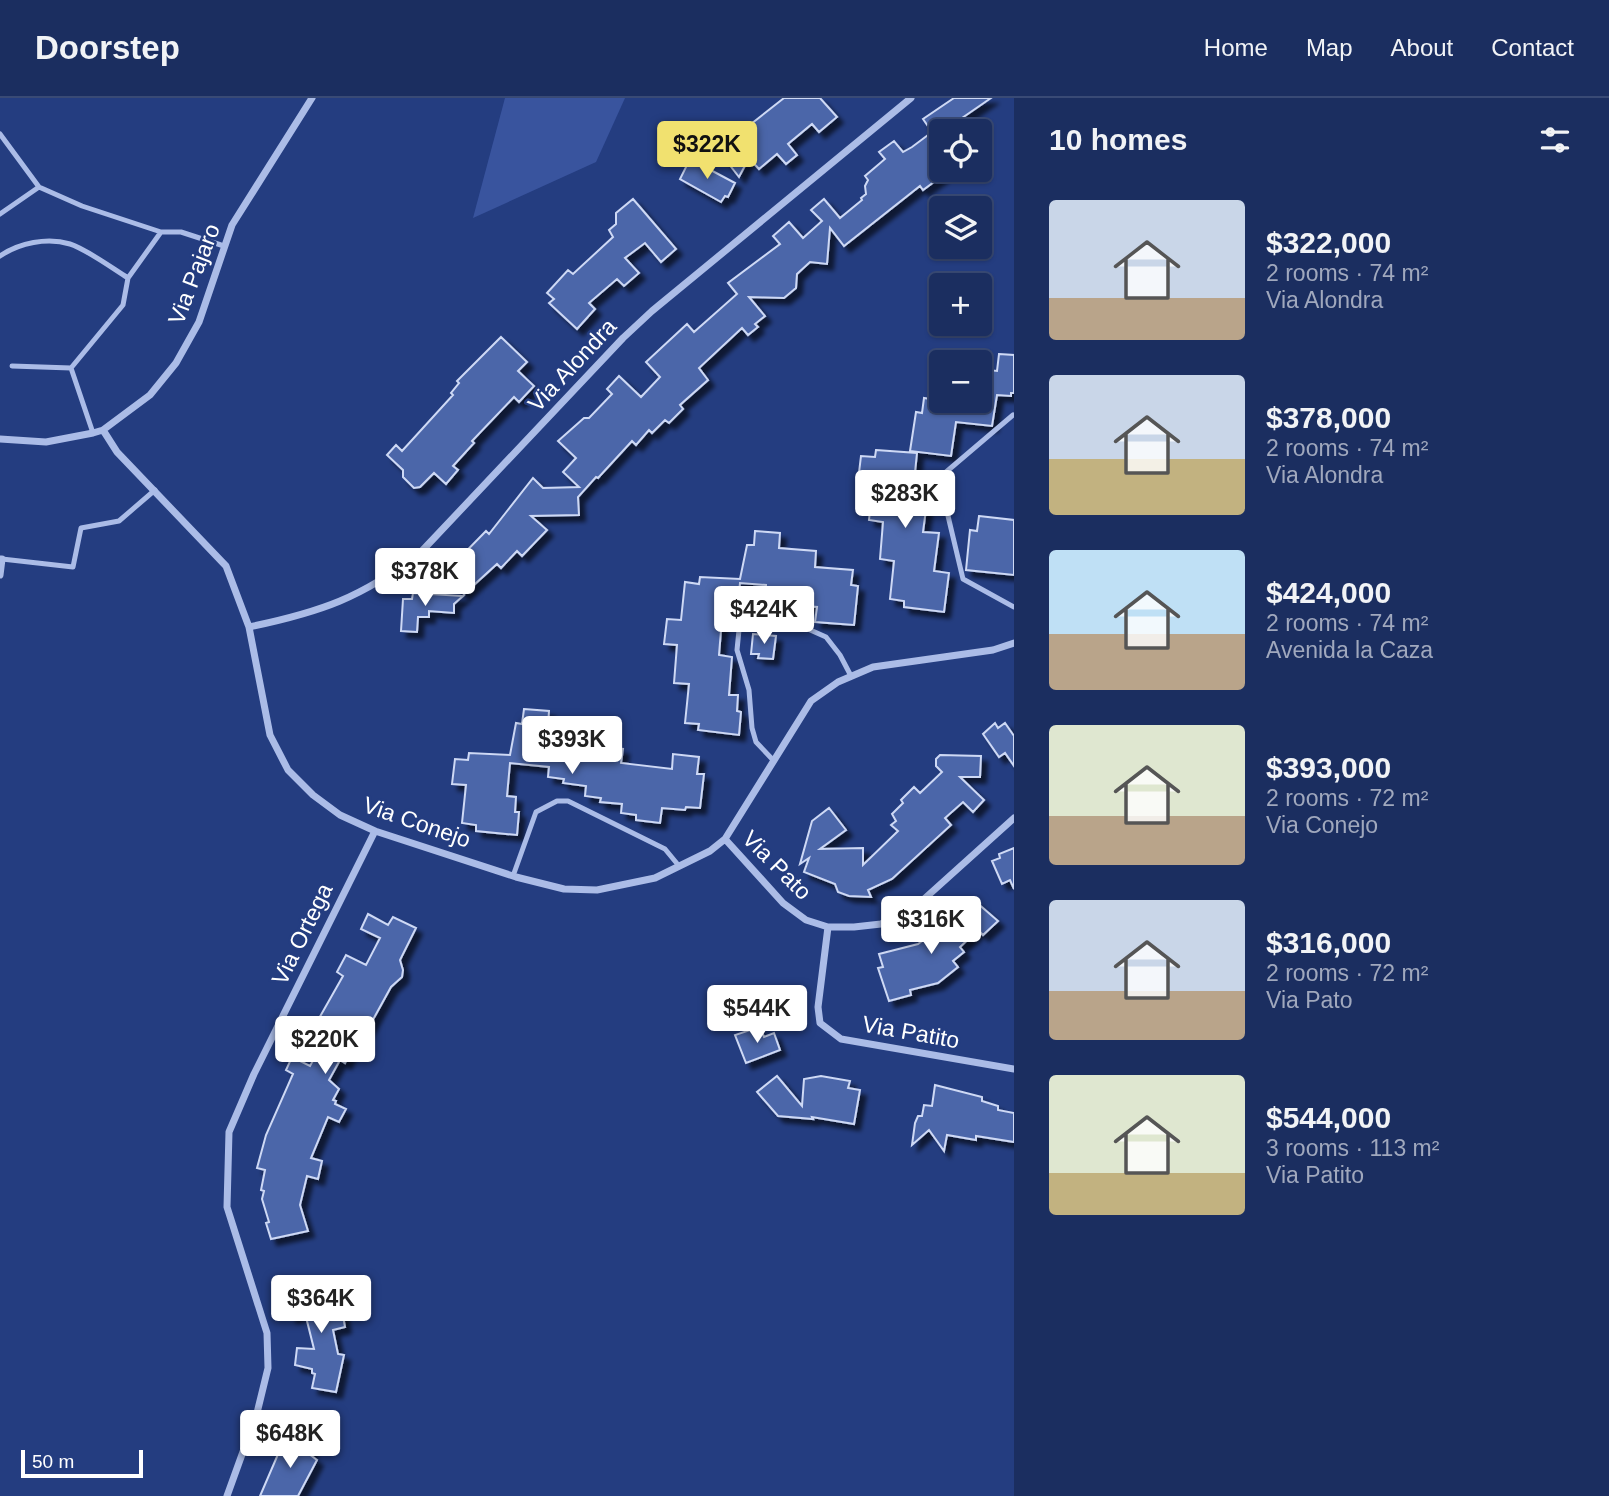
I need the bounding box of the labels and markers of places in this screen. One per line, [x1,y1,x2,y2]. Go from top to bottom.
pin: $322K [658,122,756,181]
pin: $283K [856,470,954,530]
pin: $378K [376,548,474,608]
pin: $424K [715,587,813,646]
pin: $393K [523,716,621,776]
pin: $316K [882,896,980,956]
pin: $544K [708,986,806,1045]
pin: $220K [276,1016,374,1076]
pin: $364K [272,1276,370,1335]
pin: $648K [241,1410,339,1470]

